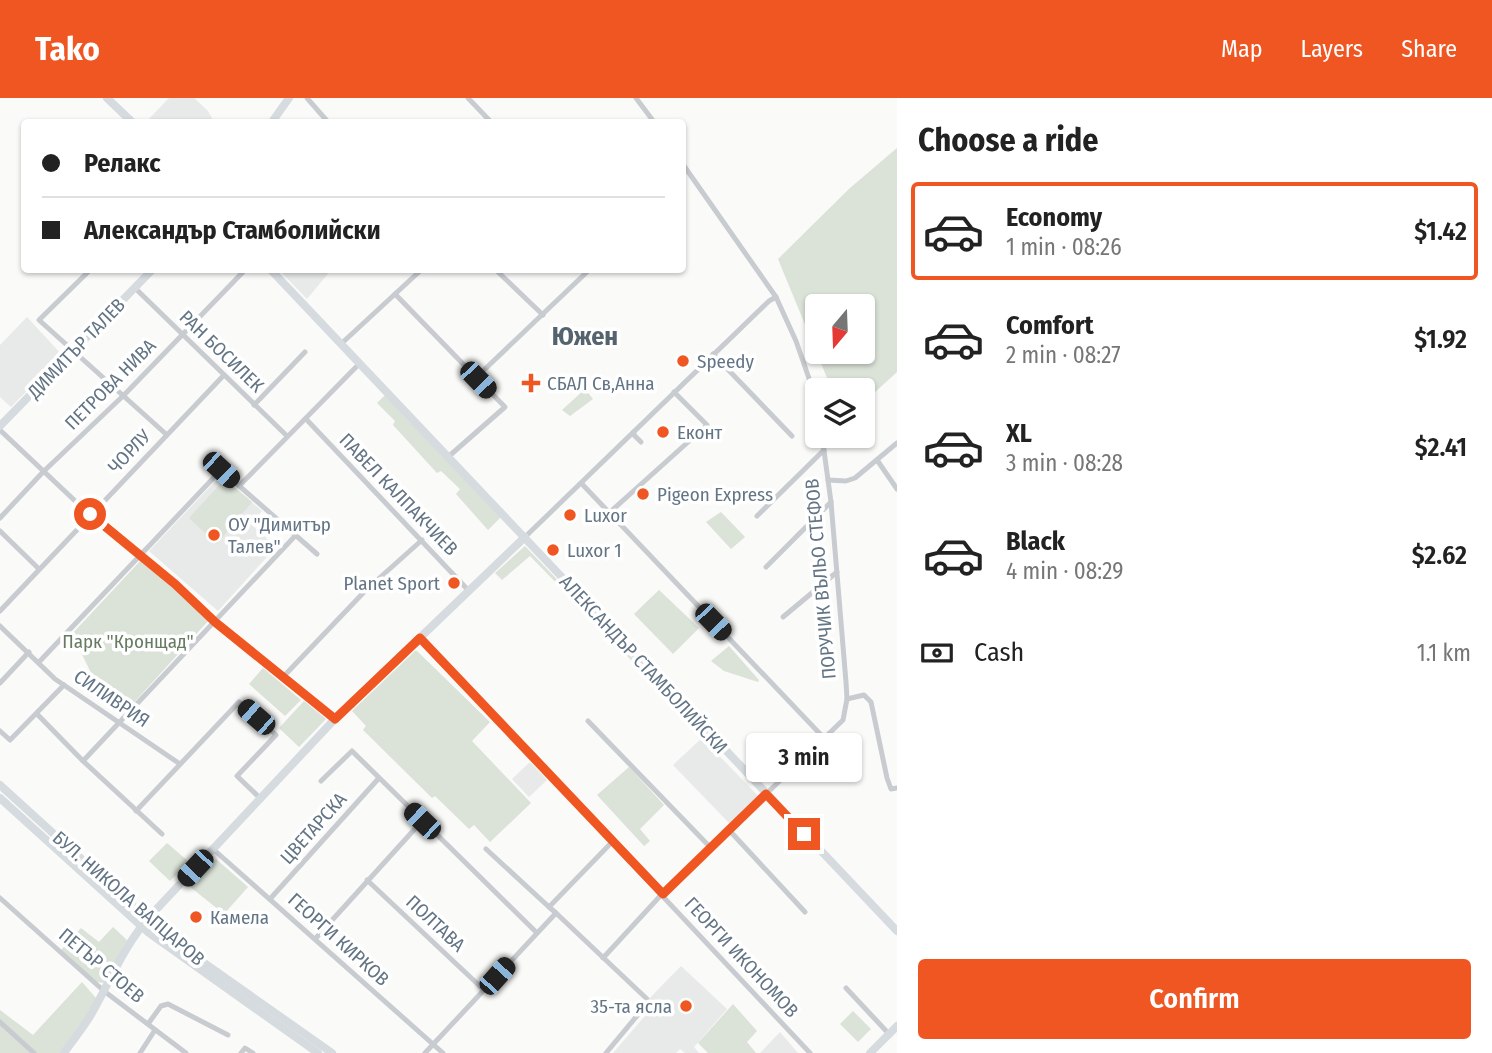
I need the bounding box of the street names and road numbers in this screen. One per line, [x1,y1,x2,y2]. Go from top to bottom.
street label: ДИМИТЪР ТАЛЕВ [22,293,130,404]
street label: РАН БОСИЛЕК [175,306,269,397]
street label: ПЕТРОВА НИВА [60,334,161,435]
street label: ЧОРЛУ [103,424,156,478]
street label: ПАВЕЛ КАЛПАКЧИЕВ [335,429,463,560]
street label: ПОРУЧИК ВЪЛЬО СТЕФОВ [800,478,841,680]
street label: АЛЕКСАНДЪР СТАМБОЛИЙСКИ [555,570,732,758]
street label: СИЛИВРИЯ [70,665,154,732]
street label: ЦВЕТАРСКА [275,788,351,869]
street label: БУЛ. НИКОЛА ВАПЦАРОВ [48,826,209,971]
street label: ГЕОРГИ КИРКОВ [283,888,394,991]
street label: ПОЛТАВА [401,890,470,956]
street label: ГЕОРГИ ИКОНОМОВ [680,892,803,1022]
street label: ПЕТЪР СТОЕВ [54,923,149,1008]

